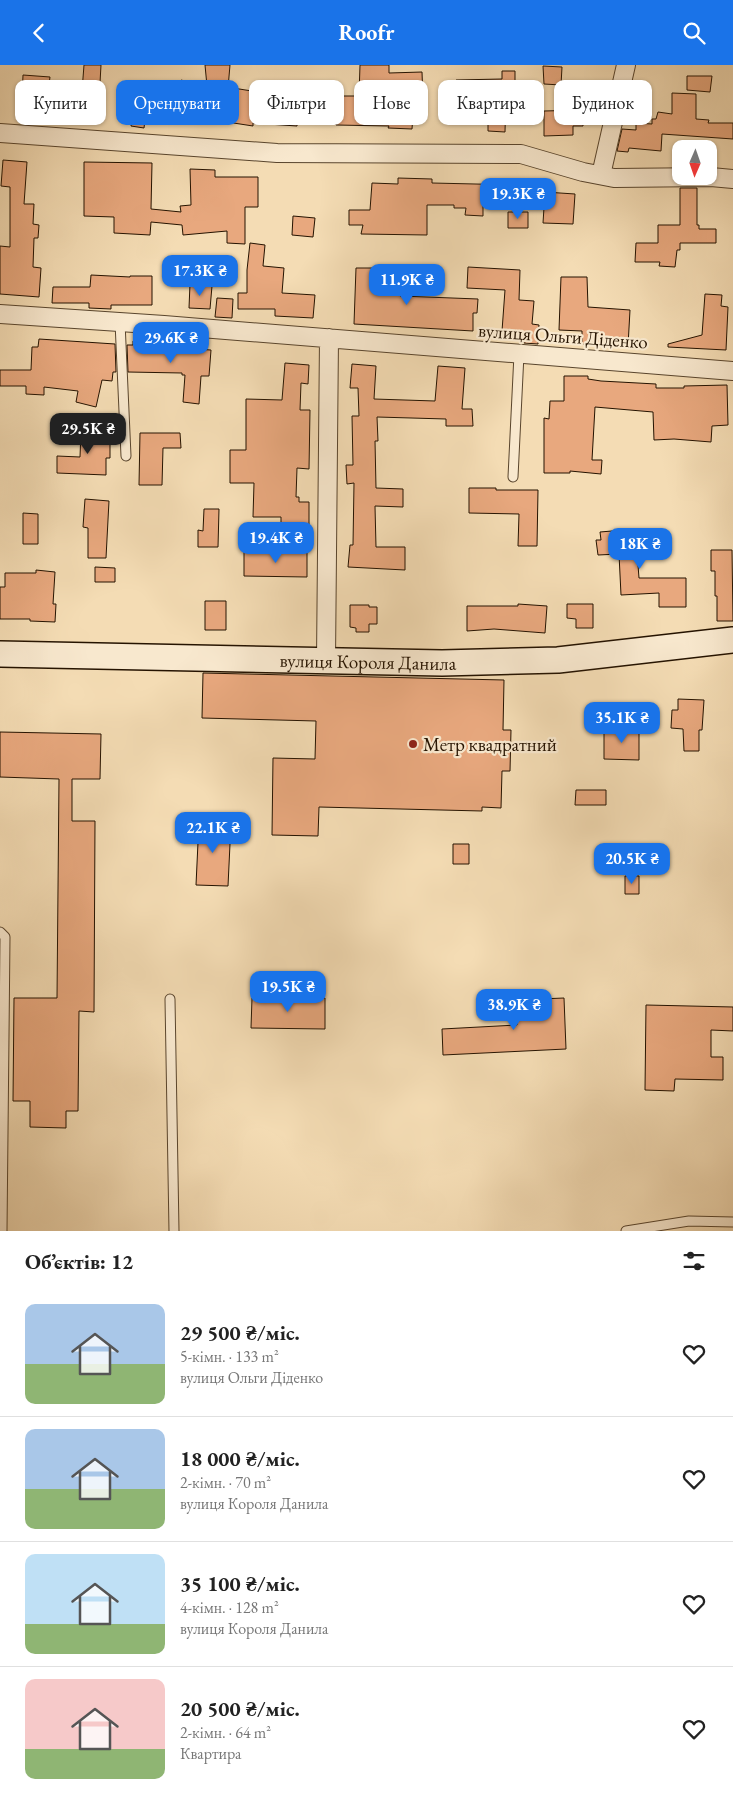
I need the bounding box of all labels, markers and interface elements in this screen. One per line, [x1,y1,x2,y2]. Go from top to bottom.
text: Roofr [339,18,394,47]
icon: back [25,19,53,47]
icon: search [680,19,708,47]
chip: Купити [15,80,106,125]
chip: Орендувати [116,80,239,125]
chip: Фільтри [249,80,344,125]
chip: Нове [354,80,428,125]
chip: Квартира [438,80,544,125]
chip: Будинок [554,80,652,125]
north arrow [672,140,718,185]
map controls [672,140,717,185]
pin: 19.3K ₴ [472,177,564,220]
text: 19.3K ₴ [491,183,545,204]
pin: 17.3K ₴ [154,255,246,297]
text: 17.3K ₴ [173,260,227,281]
pin: 11.9K ₴ [361,263,453,306]
text: 11.9K ₴ [380,269,434,290]
street label: вулиця Ольги Діденко [477,318,649,354]
pin: 29.6K ₴ [125,321,217,364]
text: 29.6K ₴ [144,327,198,348]
pin: 29.5K ₴ [42,413,134,455]
text: 29.5K ₴ [61,418,115,439]
pin: 19.4K ₴ [230,521,322,564]
text: 19.4K ₴ [249,527,303,548]
pin: 18K ₴ [605,527,675,570]
text: 18K ₴ [619,533,661,554]
street label: вулиця Короля Данила [279,647,457,676]
pin: 35.1K ₴ [576,701,668,744]
text: 35.1K ₴ [595,707,649,728]
place label: Метр квадратний [423,732,557,757]
marker: Метр квадратний [407,738,419,750]
pin: 22.1K ₴ [167,811,259,854]
text: 22.1K ₴ [186,817,240,838]
pin: 20.5K ₴ [586,843,678,885]
text: 20.5K ₴ [605,848,659,869]
pin: 19.5K ₴ [242,971,334,1013]
text: 19.5K ₴ [261,976,315,997]
pin: 38.9K ₴ [468,989,560,1031]
text: 38.9K ₴ [487,994,541,1015]
icon: filters [680,1247,708,1275]
text: Об’єктів: 12 [25,1248,133,1275]
text: 29 500 ₴/міс. [180,1319,300,1346]
icon: home [65,1324,125,1384]
icon: heart [680,1340,708,1368]
text: 5-кімн. · 133 m² [180,1346,279,1367]
text: вулиця Ольги Діденко [180,1367,323,1388]
text: 18 000 ₴/міс. [180,1445,300,1472]
icon: home [65,1449,125,1509]
icon: heart [680,1465,708,1493]
text: 2-кімн. · 70 m² [180,1472,271,1493]
text: вулиця Короля Данила [180,1493,328,1514]
text: 35 100 ₴/міс. [180,1570,300,1597]
icon: home [65,1574,125,1634]
icon: heart [680,1590,708,1618]
text: 4-кімн. · 128 m² [180,1597,279,1618]
text: вулиця Короля Данила [180,1618,328,1639]
text: 20 500 ₴/міс. [180,1695,300,1722]
icon: home [65,1699,125,1759]
icon: heart [680,1715,708,1743]
text: 2-кімн. · 64 m² [180,1722,271,1743]
text: Квартира [180,1743,241,1764]

